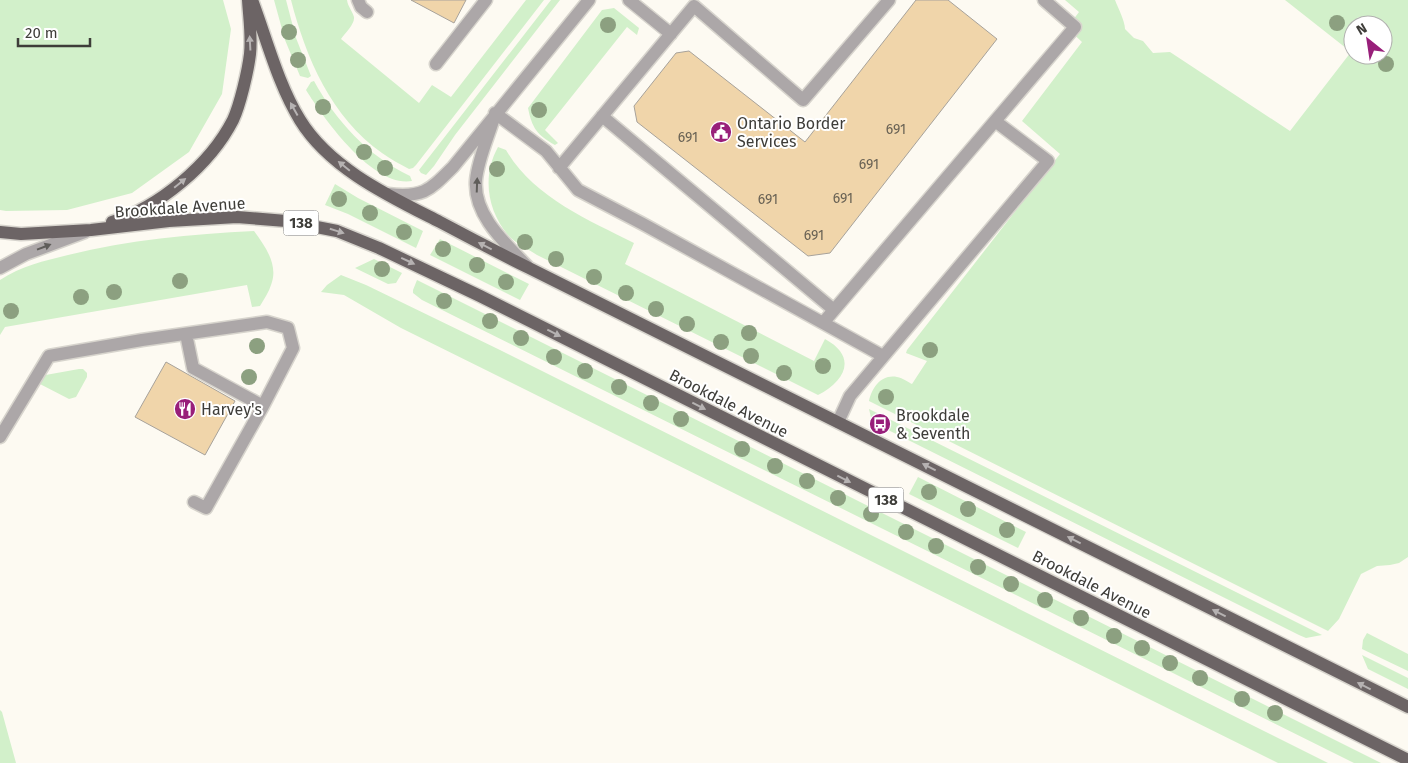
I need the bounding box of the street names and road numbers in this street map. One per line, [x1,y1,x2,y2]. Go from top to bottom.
street label: Brookdale Avenue [114,193,246,222]
road number: 138 [284,210,318,236]
street label: Brookdale Avenue [666,365,791,442]
road number: 138 [868,488,904,512]
street label: Brookdale Avenue [1029,546,1154,623]

